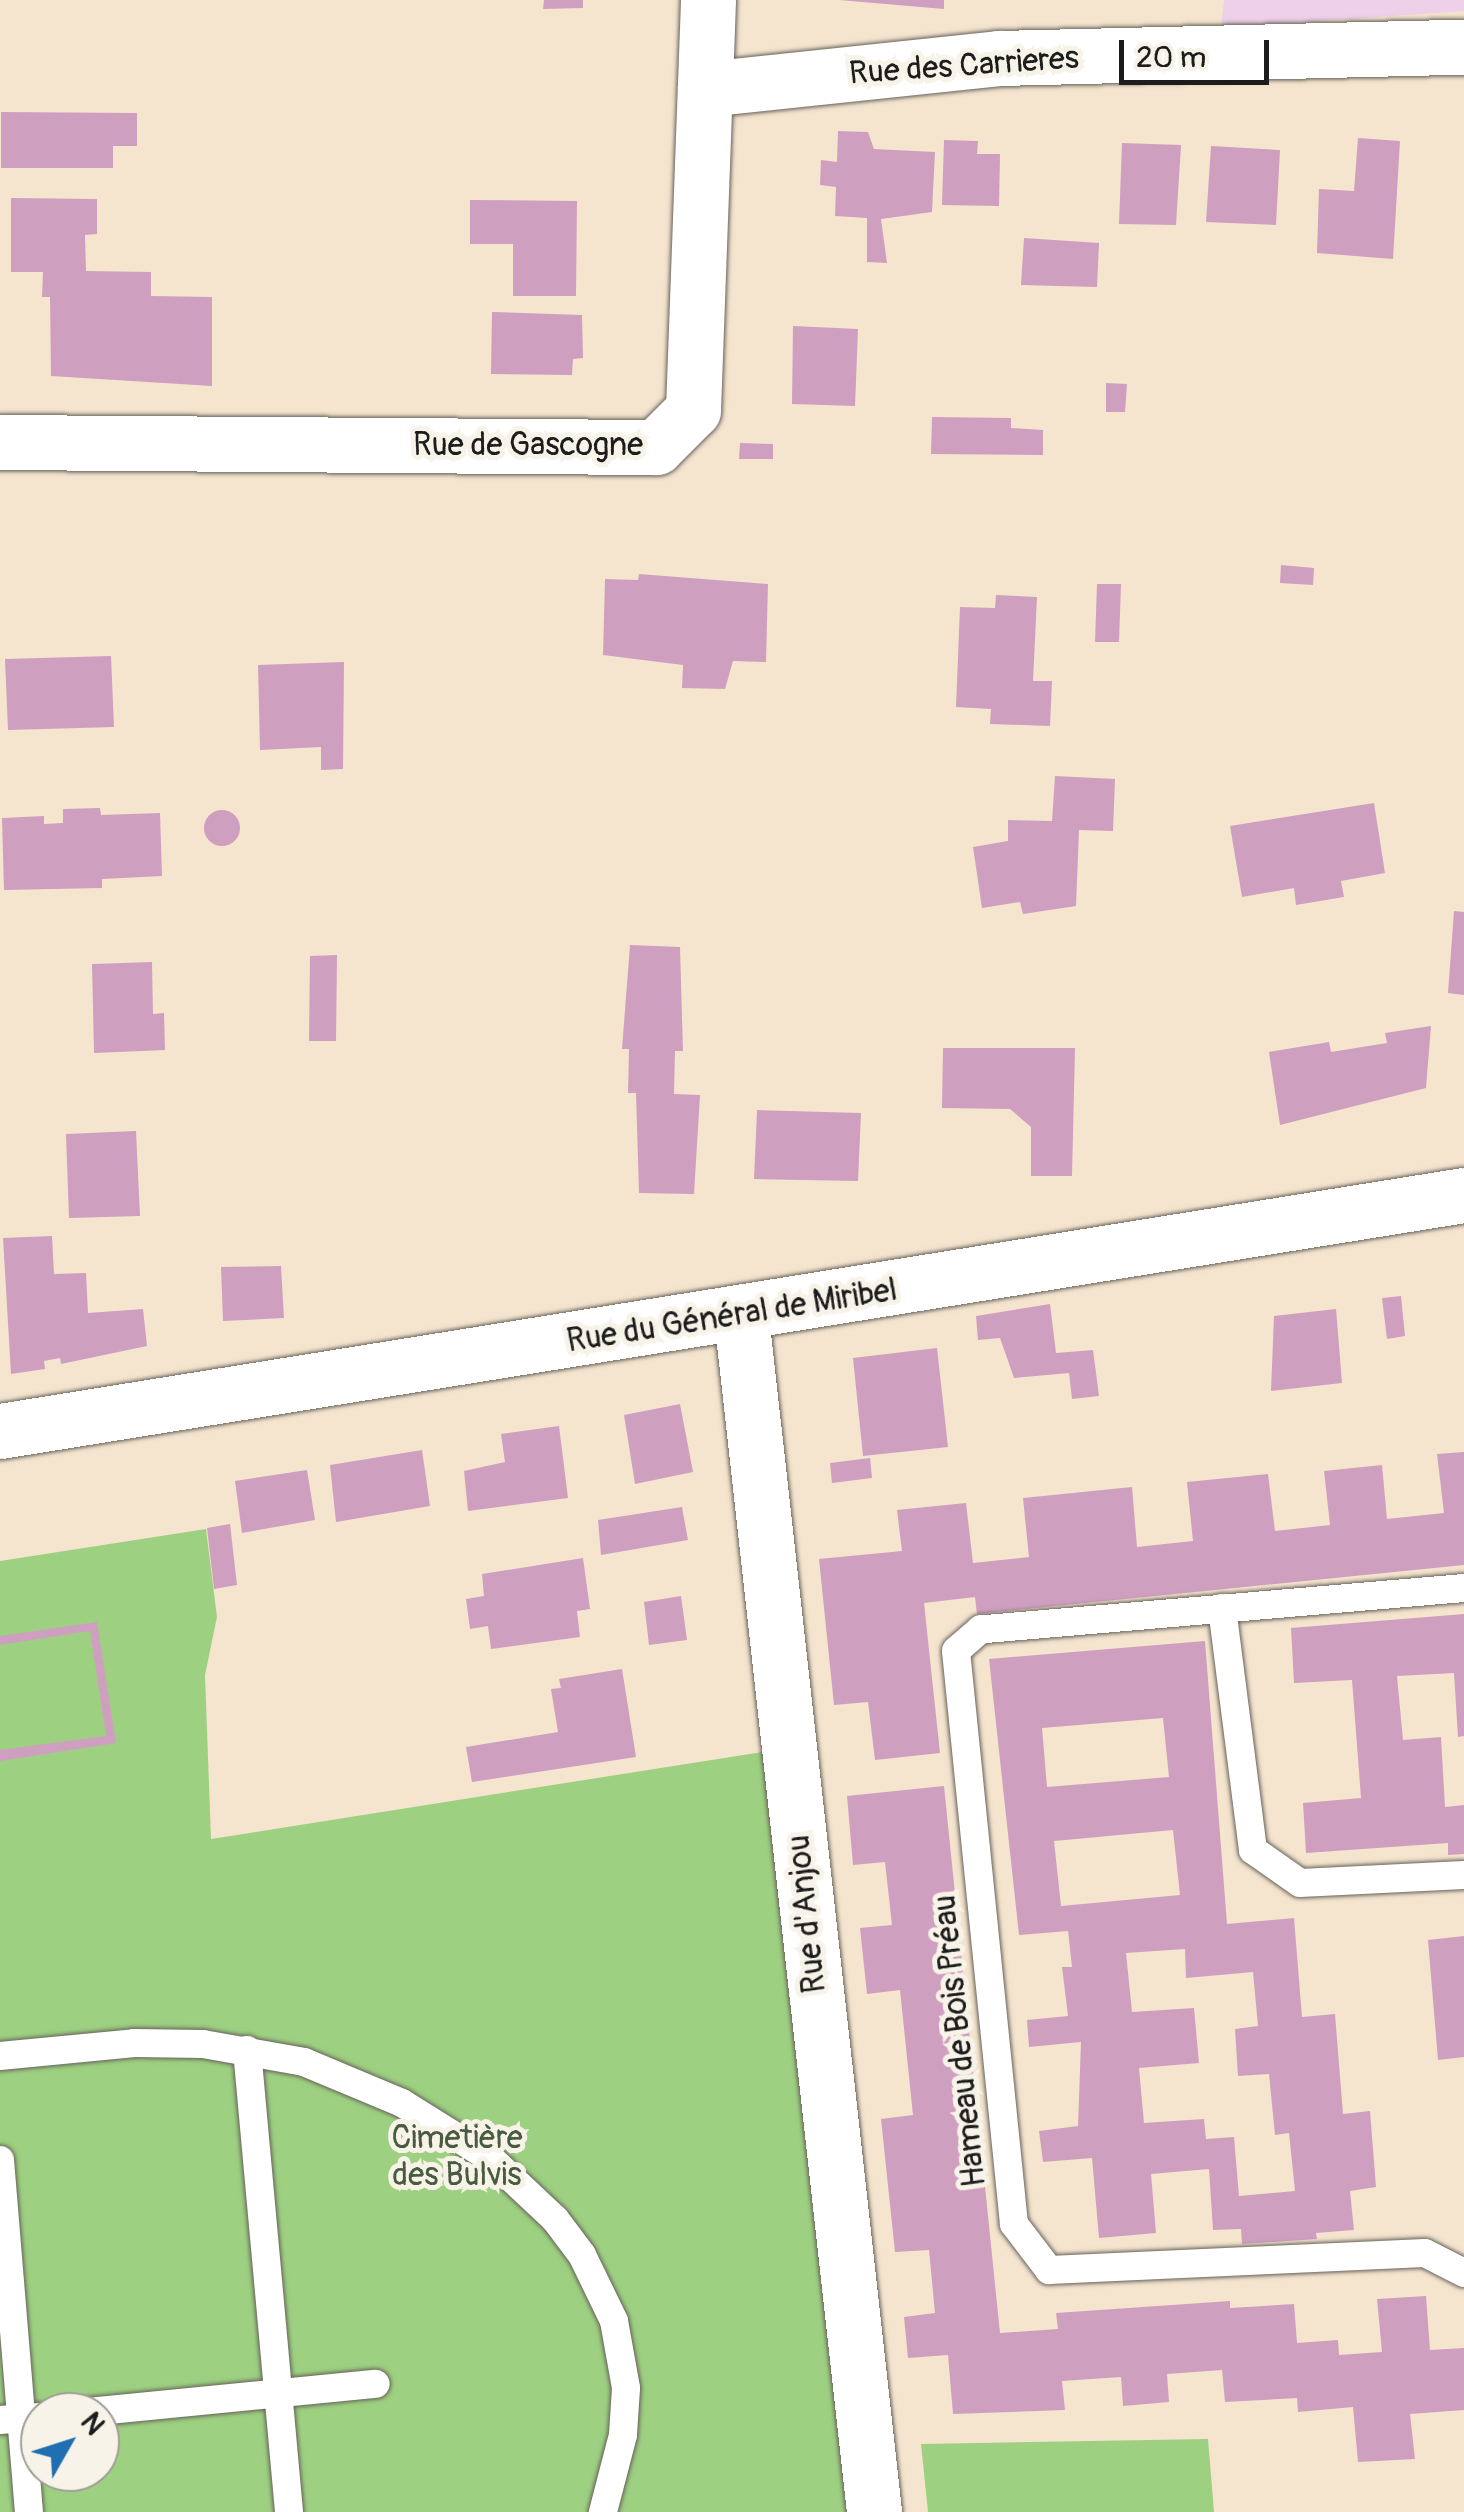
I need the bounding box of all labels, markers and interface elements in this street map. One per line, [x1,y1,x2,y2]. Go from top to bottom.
scale bar [1124,20,1274,82]
street label: Rue des Carrieres [848,39,1080,93]
text: 20 m [1136,39,1206,76]
street label: Rue de Gascogne [413,426,643,464]
street label: Rue du Général de Miribel [564,1271,900,1361]
street label: Rue d'Anjou [780,1833,834,1995]
street label: Hameau de Bois Préau [926,1893,994,2189]
park label: Cimetière des Bulvis [391,2120,523,2195]
north arrow [20,2392,120,2492]
text: N [73,2406,112,2442]

